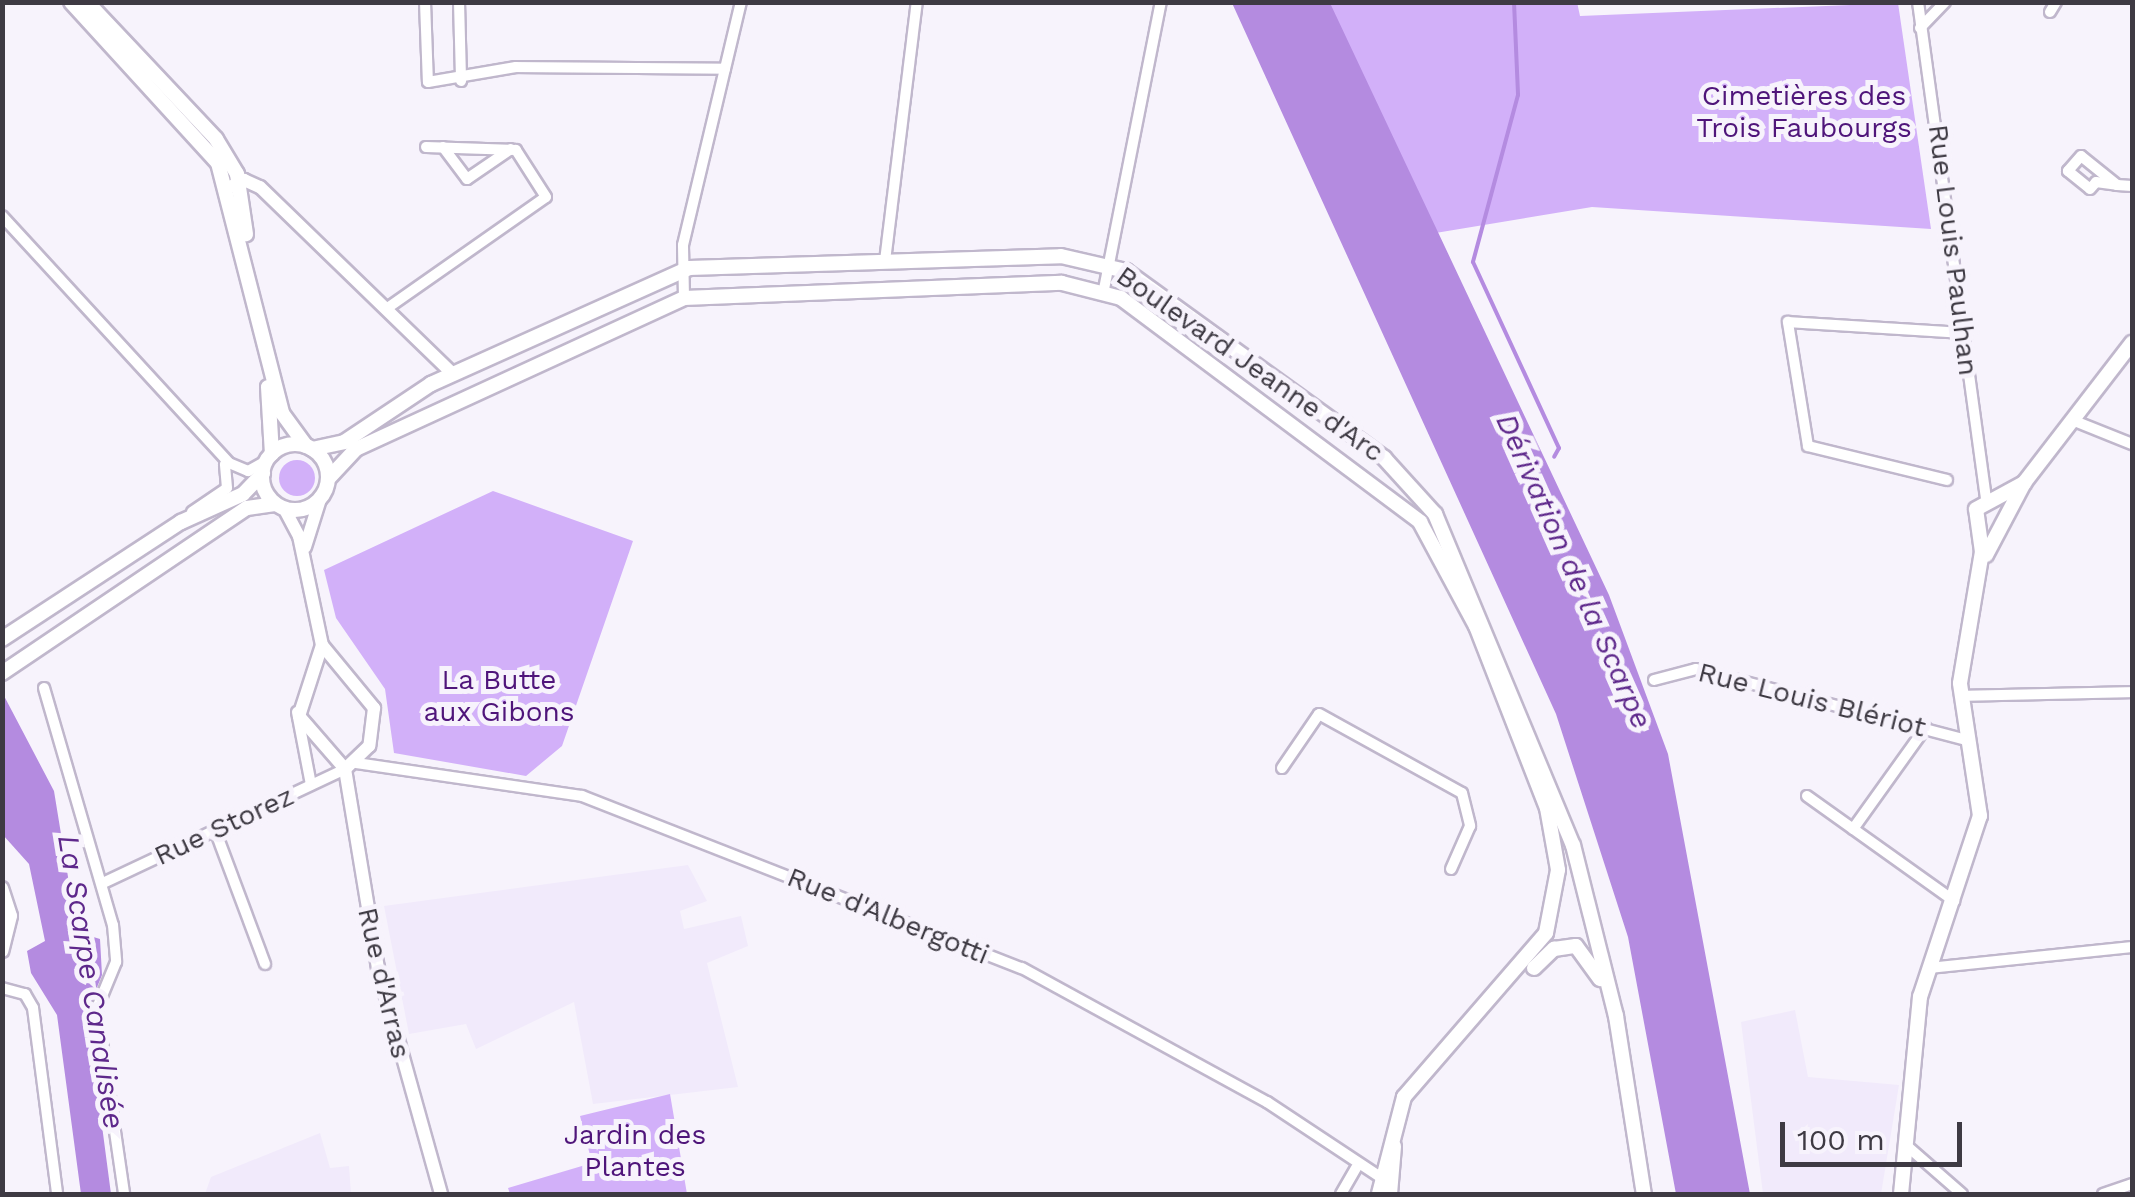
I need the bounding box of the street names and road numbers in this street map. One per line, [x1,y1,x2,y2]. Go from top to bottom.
street label: Rue Louis Paulhan [1921,123,1985,377]
street label: Boulevard Jeanne d'Arc [1110,259,1390,469]
street label: Rue Louis Blériot [1695,655,1929,745]
street label: Rue Storez [149,779,299,873]
street label: Rue d'Albergotti [782,860,994,972]
street label: Rue d'Arras [350,904,418,1062]

